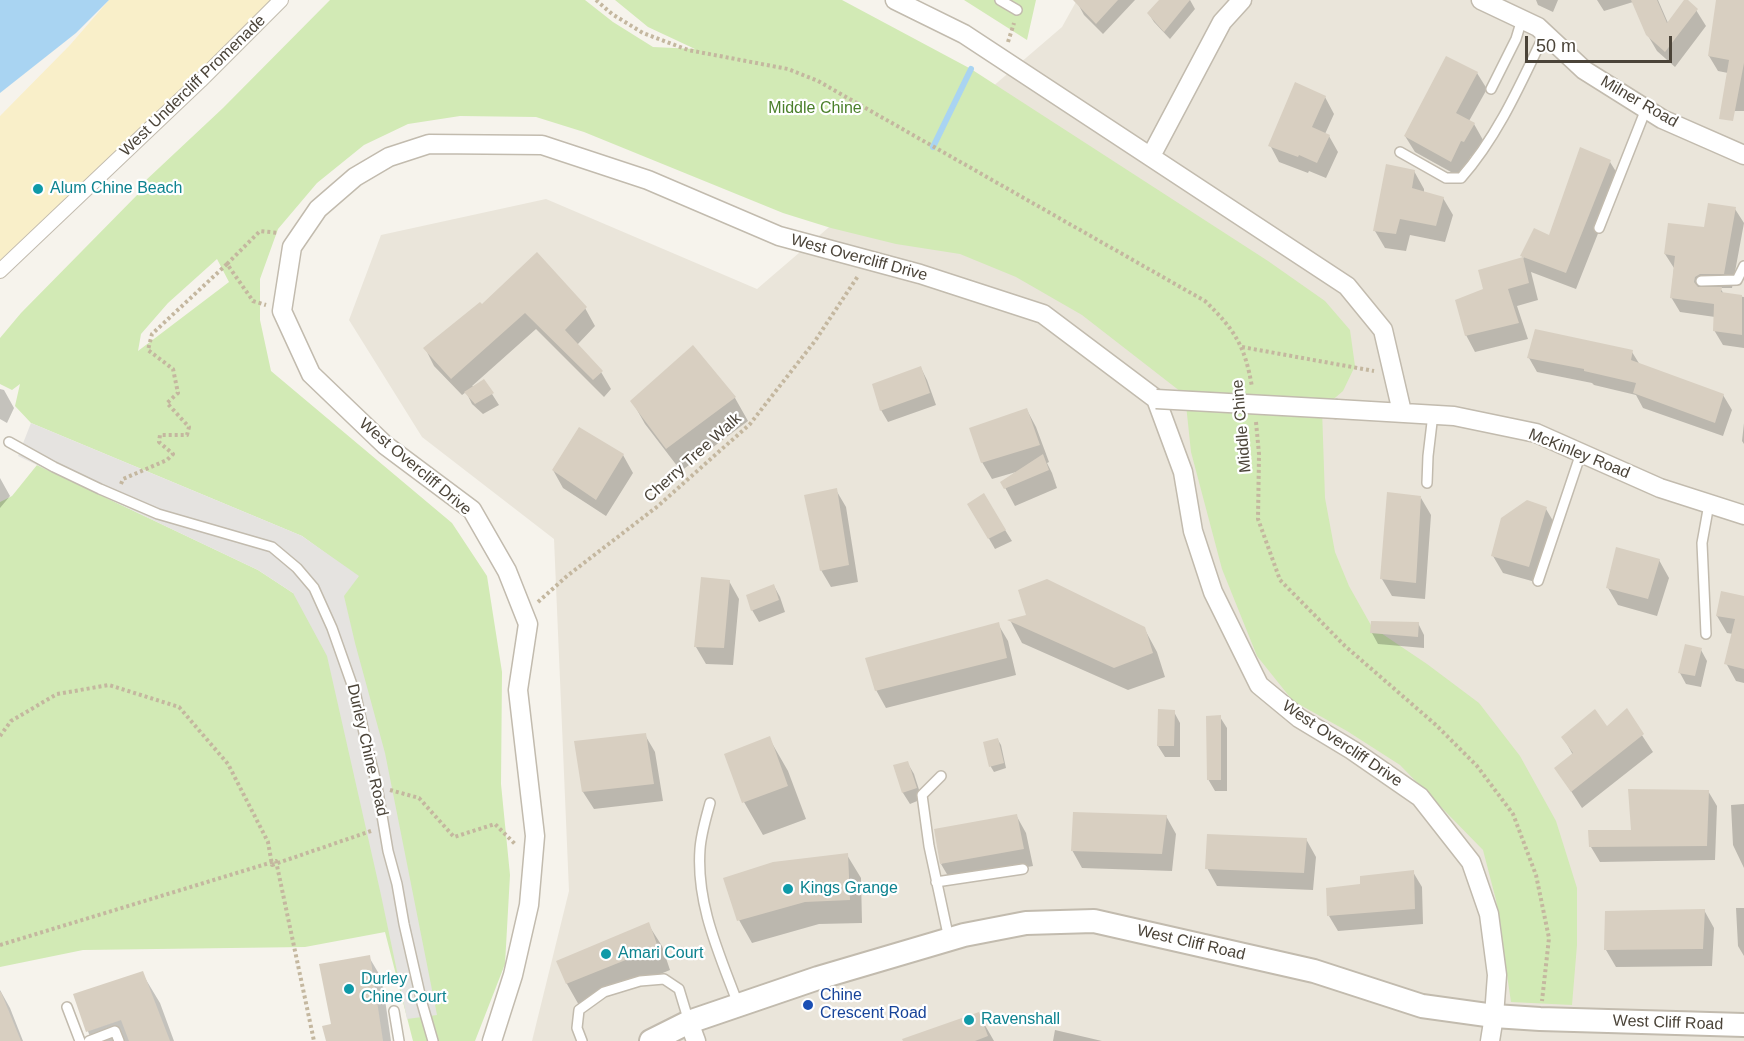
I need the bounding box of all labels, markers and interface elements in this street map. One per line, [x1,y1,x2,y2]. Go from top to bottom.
street label: West Undercliff Promenade [116,11,270,161]
scale bar [1528,24,1675,62]
text: 50 m [1536,36,1576,56]
street label: Milner Road [1597,72,1681,132]
park label: Middle Chine [768,99,862,119]
place label: Alum Chine Beach [50,179,183,199]
marker: Alum Chine Beach [31,182,45,196]
street label: West Overcliff Drive [789,231,929,285]
street label: Middle Chine [1228,379,1256,473]
street label: Cherry Tree Walk [640,409,746,507]
street label: West Overcliff Drive [355,414,475,520]
street label: McKinley Road [1526,425,1632,483]
street label: Durley Chine Road [342,682,392,818]
street label: West Overcliff Drive [1278,697,1406,791]
place label: Kings Grange [800,879,898,899]
marker: Kings Grange [781,882,795,896]
street label: West Cliff Road [1135,921,1247,965]
place label: Amari Court [618,944,703,964]
marker: Amari Court [599,947,613,961]
place label: Durley Chine Court [361,970,446,1008]
marker: Durley Chine Court [342,982,356,996]
place label: Chine Crescent Road [820,986,927,1024]
marker: Chine Crescent Road [801,998,815,1012]
place label: Ravenshall [981,1010,1060,1030]
street label: West Cliff Road [1612,1011,1724,1035]
marker: Ravenshall [962,1013,976,1027]

